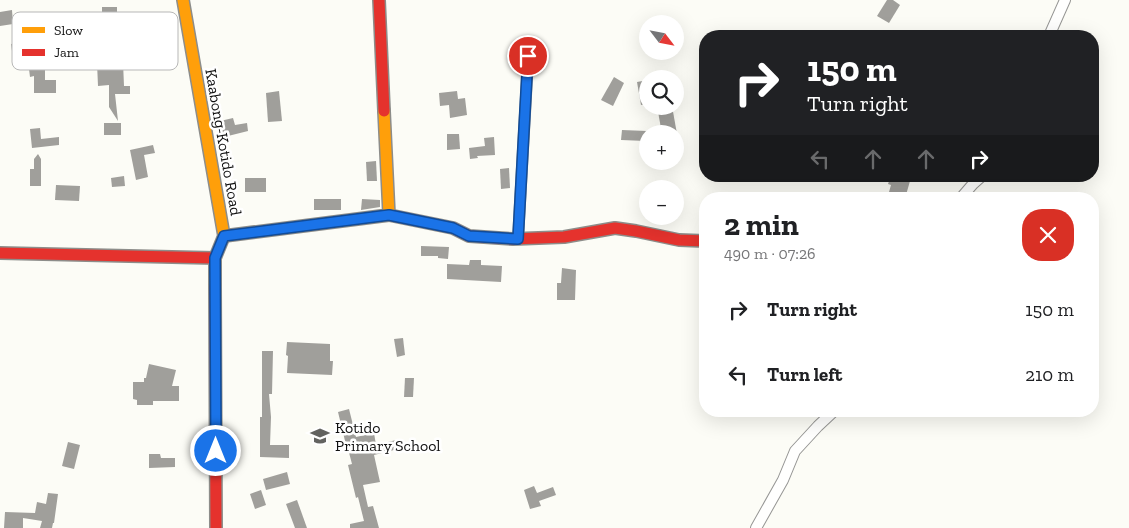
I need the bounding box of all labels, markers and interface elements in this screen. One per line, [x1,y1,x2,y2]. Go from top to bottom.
legend [12,12,178,70]
north arrow [639,15,684,60]
map controls [639,15,684,225]
text: Slow [54,22,83,39]
pin [507,35,549,77]
icon: arrive [514,42,542,70]
text: Jam [54,44,79,61]
text: 150 m [807,48,897,90]
icon: right [724,50,789,115]
street label: Kaabong-Kotido Road [201,67,246,217]
button: search [639,70,684,115]
text: Turn right [807,90,908,117]
button: + [639,125,684,170]
icon: left [806,145,834,173]
icon: ahead [859,145,887,173]
icon: ahead [912,145,940,173]
icon: right [965,145,993,173]
button: − [639,180,684,225]
text: 2 min [724,207,799,243]
button: close [1022,209,1074,261]
text: 490 m · 07:26 [724,244,816,263]
icon: right [724,296,752,324]
text: Turn right [767,298,857,321]
text: 150 m [1025,298,1074,321]
icon: left [724,361,752,389]
text: Turn left [767,363,842,386]
text: 210 m [1025,363,1074,386]
place label: Kotido Primary School [335,418,441,455]
position arrow [189,424,241,476]
school or university icon: Kotido Primary School [309,425,331,447]

